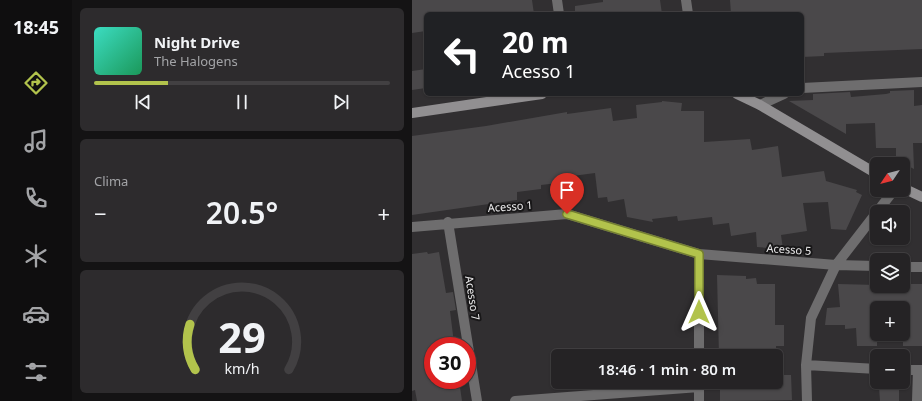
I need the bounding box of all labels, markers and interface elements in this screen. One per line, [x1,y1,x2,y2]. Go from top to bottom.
text: 18:45 [13,15,59,39]
text: 20 m [502,23,569,61]
icon: left [436,28,488,80]
text: Night Drive [154,32,240,52]
text: The Halogens [154,52,238,70]
text: Acesso 1 [502,59,575,83]
icon: directions [22,69,50,97]
icon: previous [132,91,154,113]
icon: pause [231,91,253,113]
icon: next [330,91,352,113]
icon: music [22,127,50,155]
north arrow [870,157,910,197]
map controls [870,157,910,389]
text: Clima [94,172,128,190]
pin [550,173,584,214]
icon: arrive [556,179,578,201]
icon: phone [22,184,50,212]
text: 20.5° [206,192,278,233]
street label: Acesso 1 [487,197,533,215]
text: − [94,198,107,228]
text: + [377,198,390,228]
button: sound [870,205,910,245]
street label: Acesso 5 [766,240,812,258]
icon: climate [22,242,50,270]
button: layers [870,253,910,293]
street label: Acesso 7 [462,275,484,321]
position arrow [678,291,720,333]
icon: car [22,300,50,328]
button: + [870,301,910,341]
text: 29 [218,308,266,364]
speed limit sign: 30 [424,337,476,389]
button: − [870,349,910,389]
icon: filters [22,358,50,386]
text: km/h [224,358,260,377]
text: 18:46 · 1 min · 80 m [598,359,736,379]

